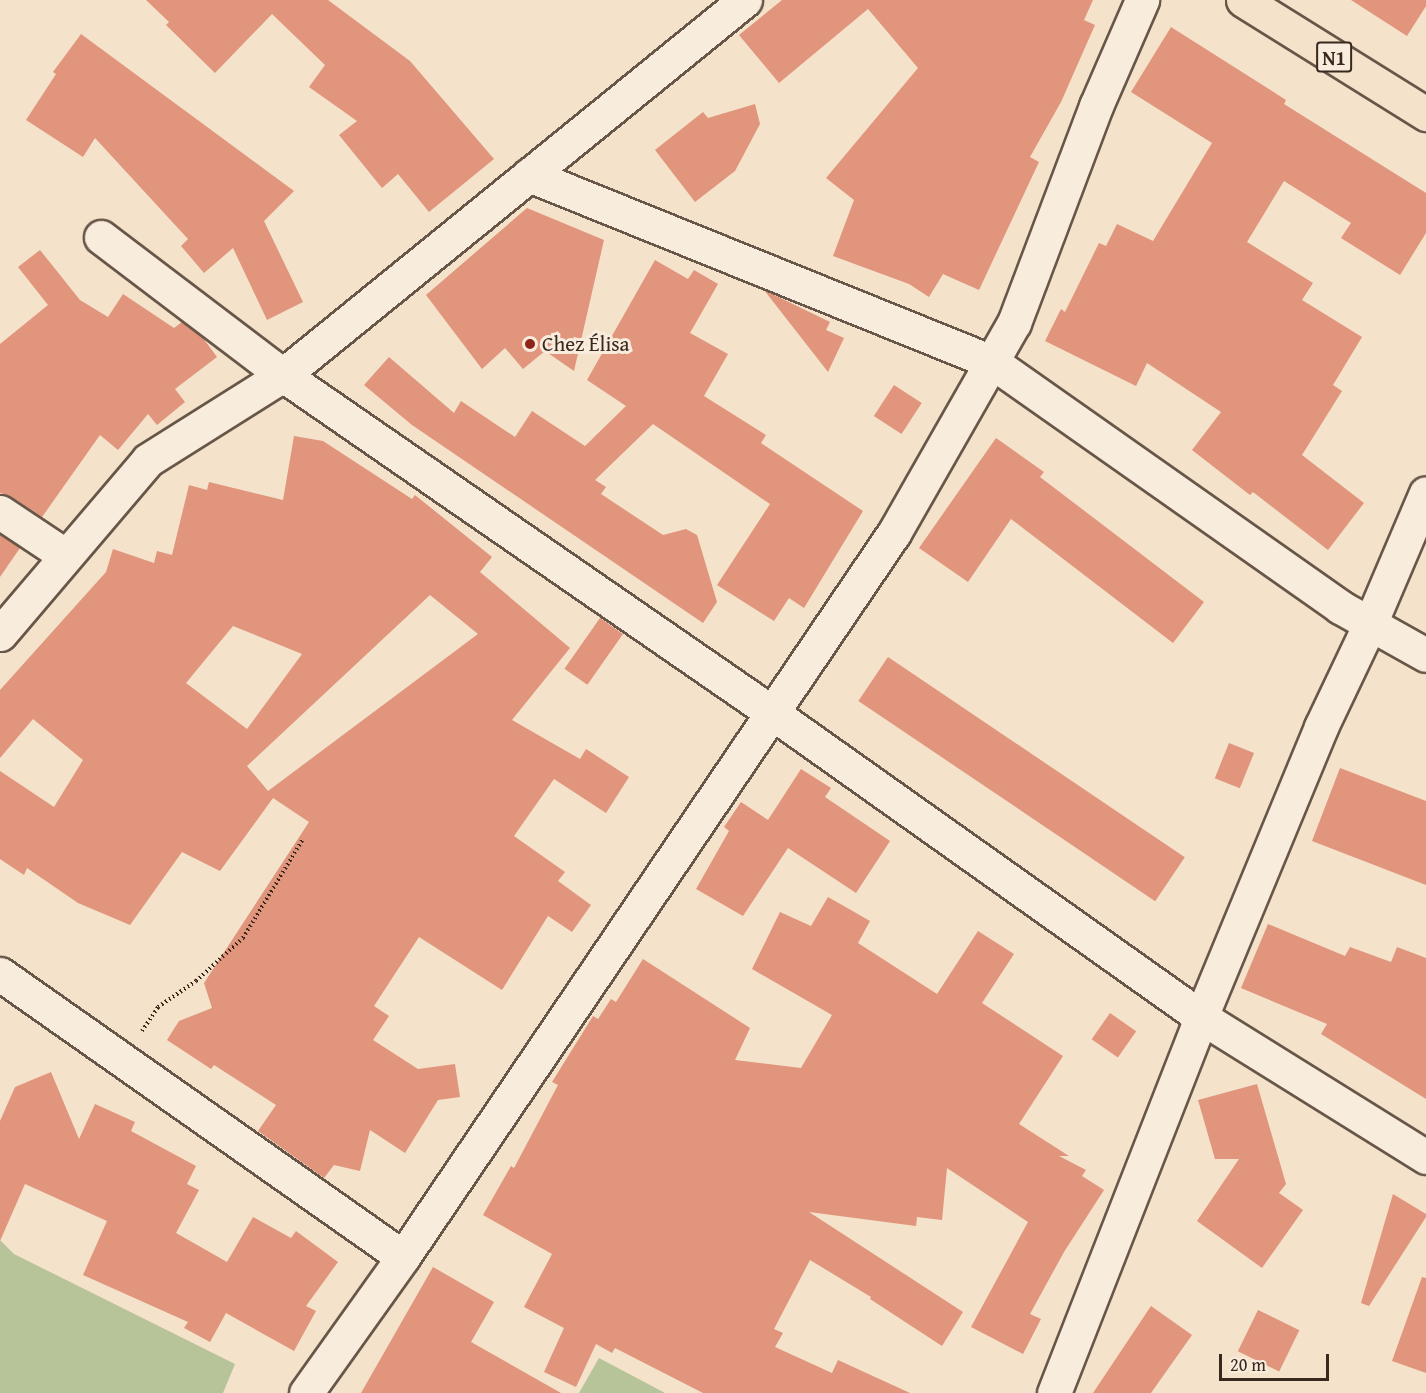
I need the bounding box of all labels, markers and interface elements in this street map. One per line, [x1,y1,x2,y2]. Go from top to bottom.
road number: N1 [1316,40,1352,74]
place label: Chez Élisa [542,331,630,357]
marker: Chez Élisa [523,337,537,351]
scale bar [1222,1342,1332,1380]
text: 20 m [1230,1351,1266,1378]

